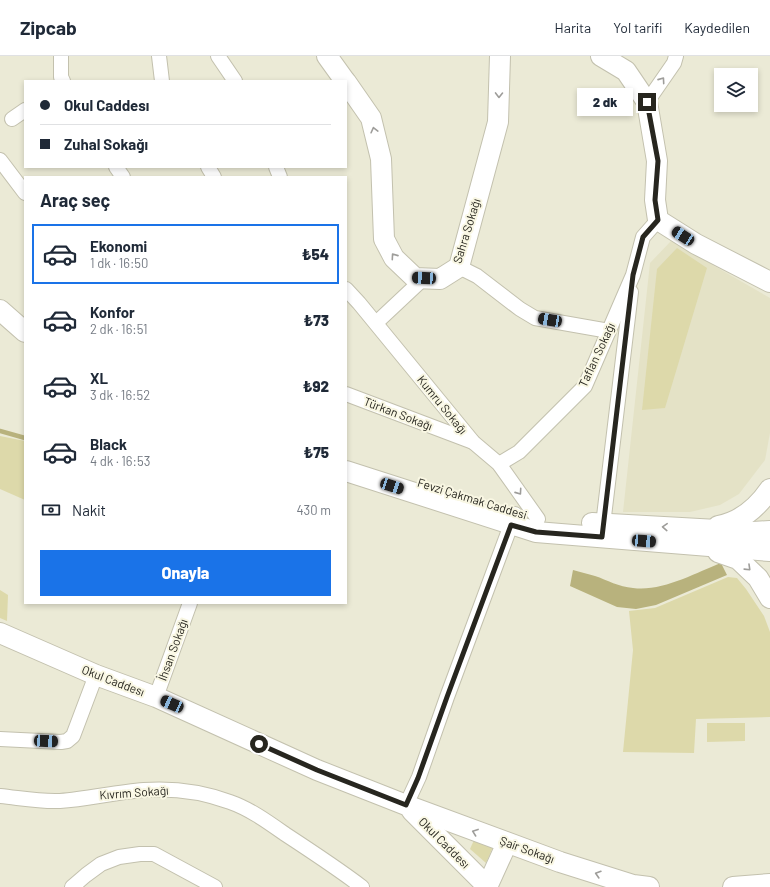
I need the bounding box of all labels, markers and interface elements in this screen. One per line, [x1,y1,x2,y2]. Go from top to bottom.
text: Zipcab [20,16,77,39]
text: Harita [555,19,591,36]
text: Yol tarifi [613,19,662,36]
text: Kaydedilen [684,19,750,36]
map controls [714,68,758,112]
button: layers [714,68,758,112]
one-way arrow [657,77,664,84]
callout: 2 dk [577,88,633,116]
one-way arrow [495,92,503,98]
route end [638,93,656,111]
text: 2 dk [593,94,617,110]
text: Okul Caddesı [64,96,149,114]
one-way arrow [371,127,379,133]
text: Zuhal Sokağı [64,135,148,153]
text: Araç seç [40,189,110,211]
street label: Sahra Sokağı [450,197,483,265]
car [670,224,696,248]
icon: car [42,236,78,272]
text: Ekonomi [90,237,147,255]
text: ₺54 [302,245,329,263]
one-way arrow [392,254,399,261]
text: 1 dk · 16:50 [90,255,148,271]
car [412,271,436,285]
icon: car [42,302,78,338]
text: Konfor [90,303,135,321]
text: ₺73 [303,311,329,329]
car [537,312,563,328]
street label: Taflan Sokağı [575,320,617,389]
text: 2 dk · 16:51 [90,321,148,337]
icon: car [42,368,78,404]
text: XL [90,369,108,387]
street label: Kumru Sokağı [415,372,471,437]
text: ₺92 [303,377,329,395]
text: 3 dk · 16:52 [90,387,150,403]
street label: Türkan Sokağı [362,394,435,433]
icon: car [42,434,78,470]
text: Black [90,435,127,453]
text: ₺75 [303,443,329,461]
text: 4 dk · 16:53 [90,453,150,469]
street label: Fevzi Çakmak Caddesi [416,475,529,521]
car [379,477,405,495]
one-way arrow [514,487,521,494]
icon: cash [40,499,62,521]
text: Nakit [72,501,106,519]
text: 430 m [296,502,331,518]
one-way arrow [662,523,668,531]
car [632,534,656,548]
button: Onayla [40,550,331,596]
one-way arrow [743,563,751,571]
street label: İhsan Sokağı [154,617,190,683]
street label: Okul Caddesı [80,662,147,698]
car [159,694,185,714]
car [34,734,58,748]
route start [250,735,268,753]
street label: Kıvrım Sokağı [99,783,169,801]
street label: Okul Caddesı [416,814,473,871]
one-way arrow [472,828,479,836]
street label: Şair Sokağı [498,833,557,865]
one-way arrow [595,870,602,879]

